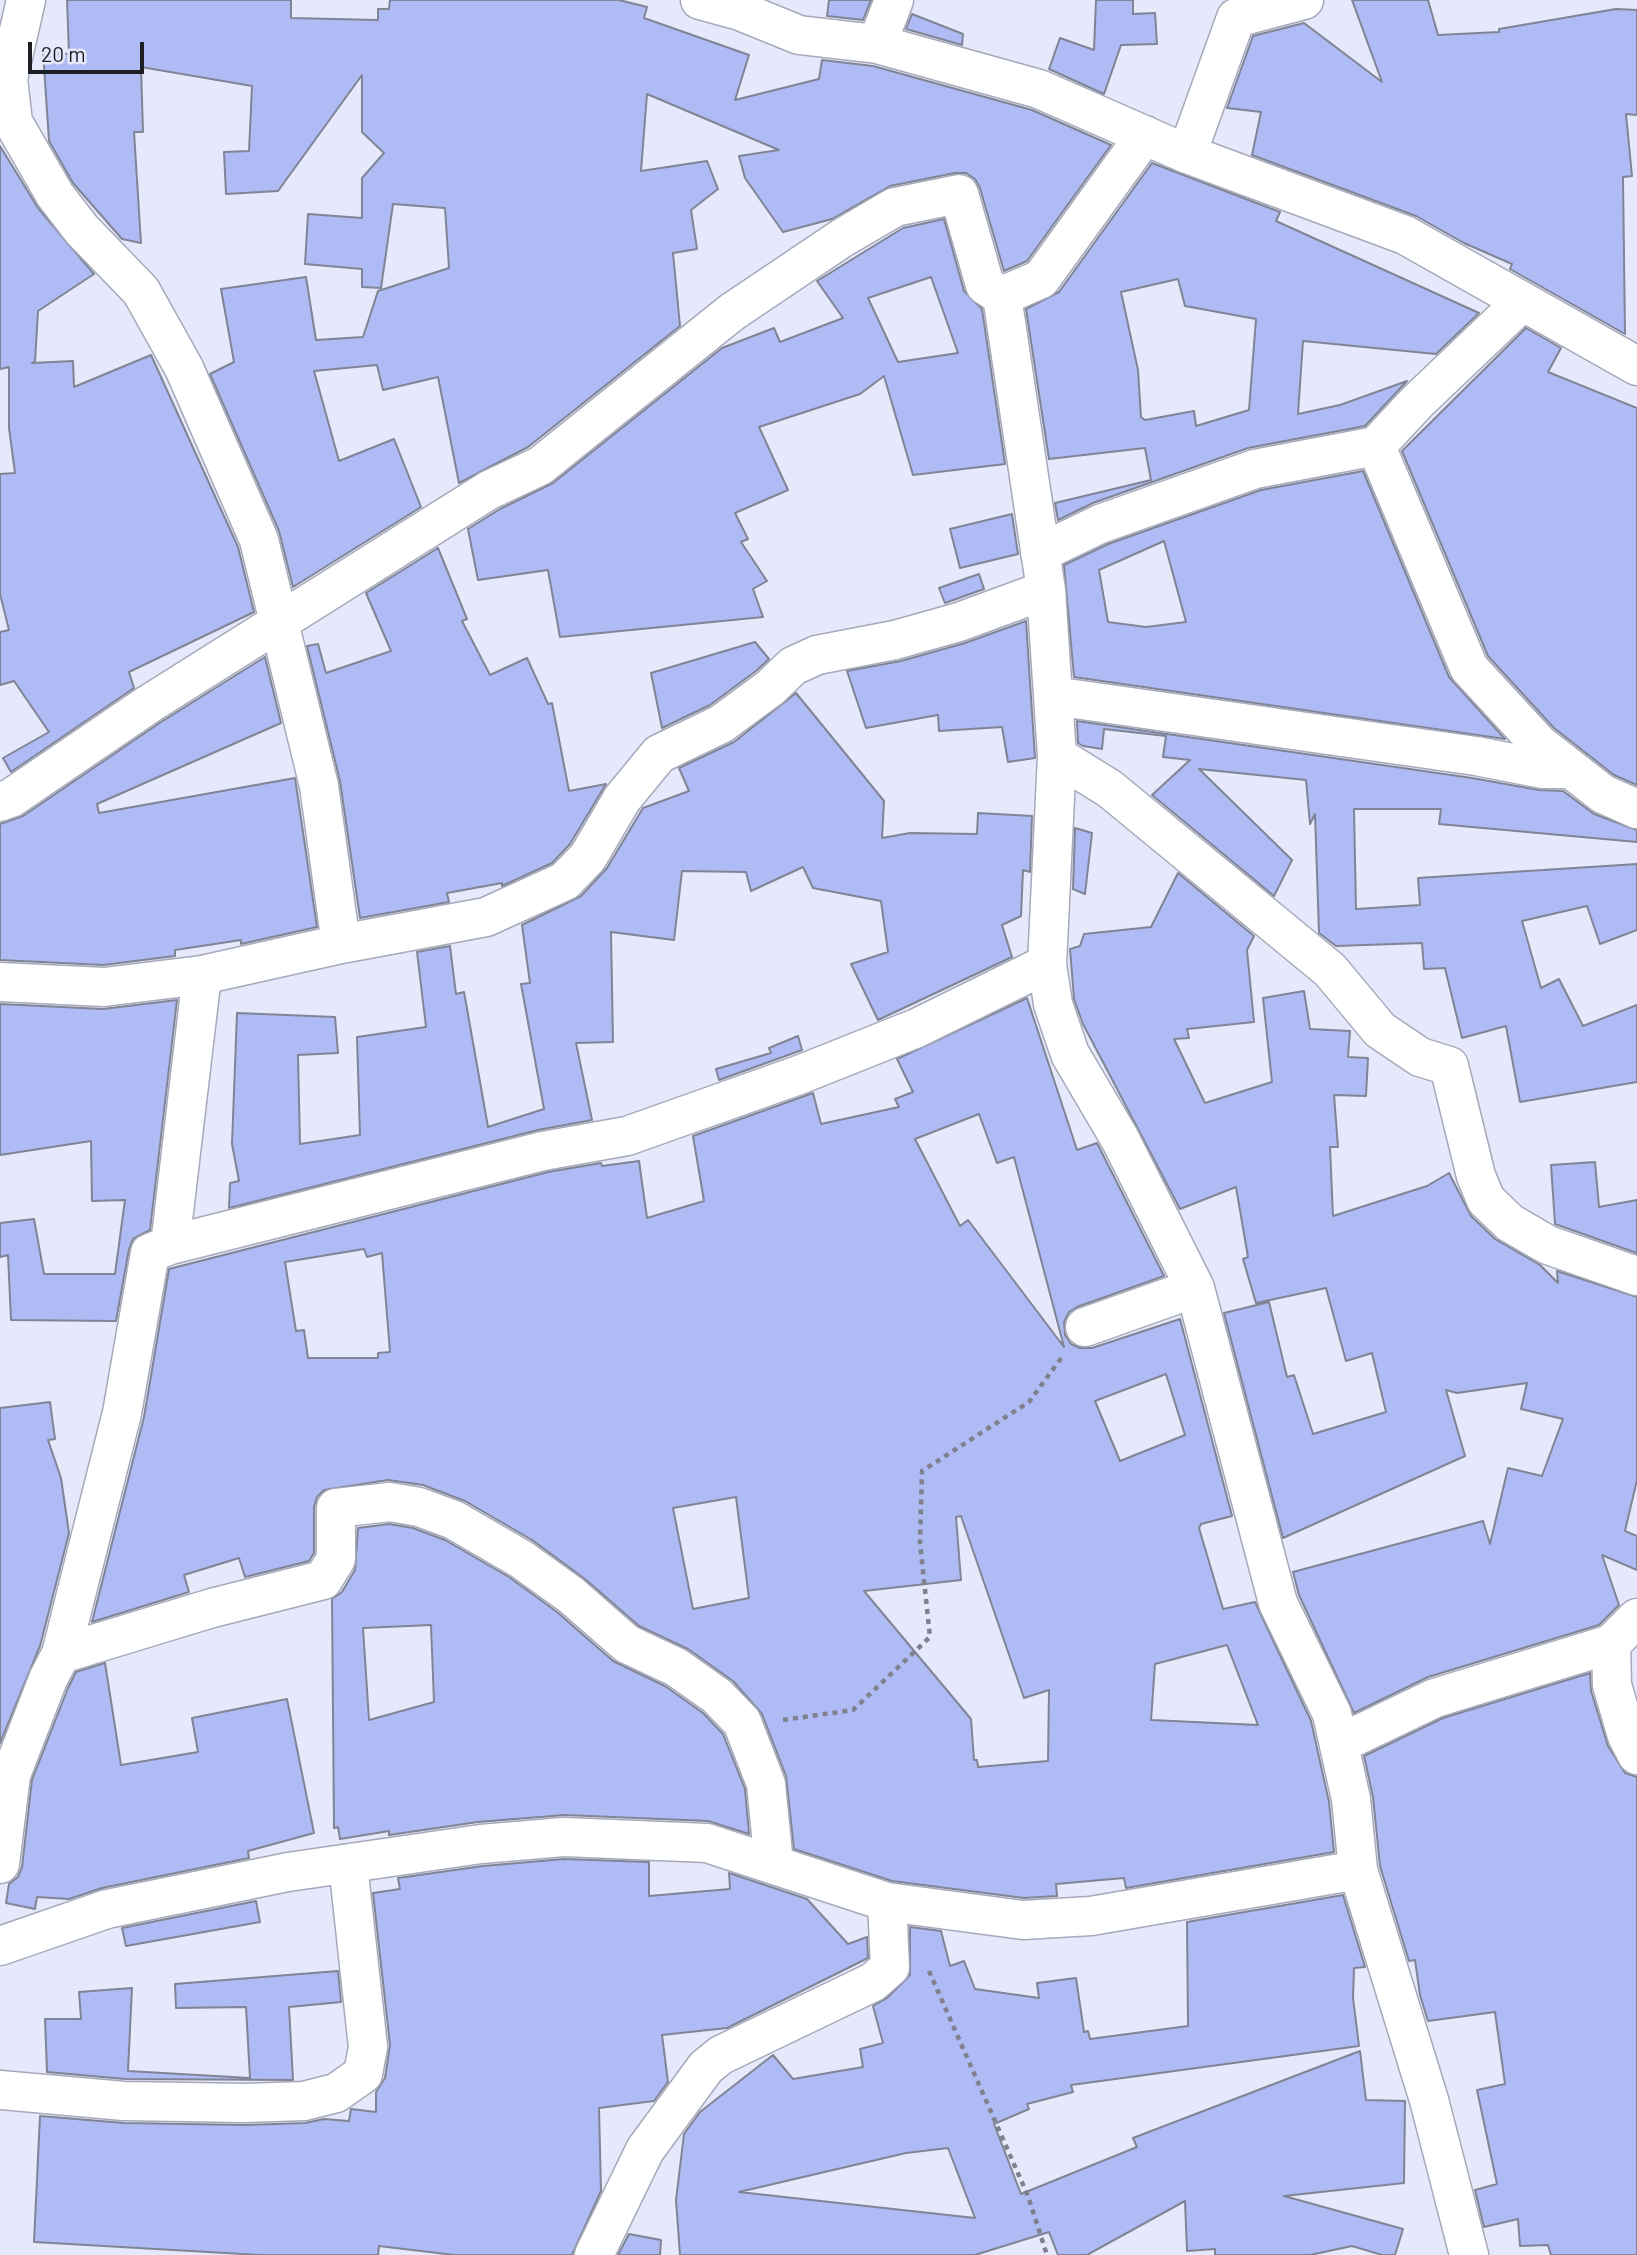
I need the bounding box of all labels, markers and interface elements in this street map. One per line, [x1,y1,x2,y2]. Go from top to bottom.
scale bar [32,28,147,72]
text: 20 m [41,41,86,66]

